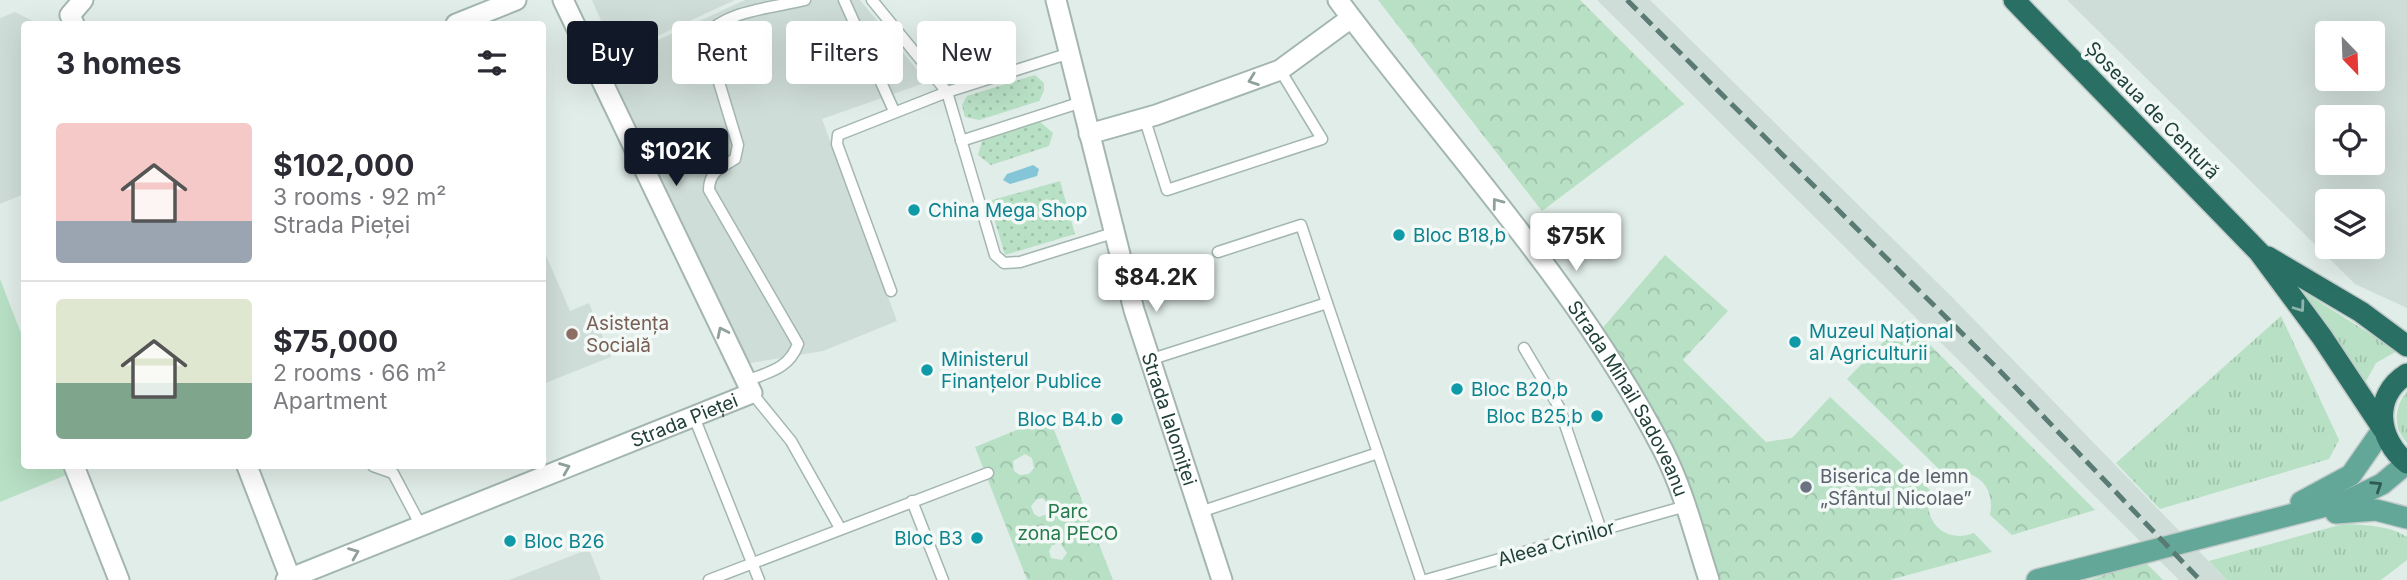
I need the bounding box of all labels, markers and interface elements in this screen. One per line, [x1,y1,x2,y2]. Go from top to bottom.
chip: Buy [567,21,658,84]
chip: Rent [672,21,772,84]
chip: Filters [786,21,903,84]
chip: New [917,21,1016,84]
north arrow [2315,21,2385,91]
map controls [2315,21,2385,259]
street label: Șoseaua de Centură [2081,37,2224,184]
icon: filters [473,44,511,82]
text: 3 homes [56,45,182,81]
one-way arrow [1247,72,1259,86]
button: locate [2315,105,2385,175]
pin: $102K [627,128,725,188]
text: $102K [640,137,712,165]
text: $102,000 [273,147,415,183]
icon: home [112,151,196,235]
text: 3 rooms · 92 m² [273,183,446,211]
button: layers [2315,189,2385,259]
place label: China Mega Shop [928,199,1087,222]
one-way arrow [1493,199,1505,211]
marker: China Mega Shop [906,202,922,218]
text: Strada Pieței [273,211,410,239]
pin: $75K [1535,214,1617,273]
text: $75K [1546,222,1606,250]
place label: Bloc B18,b [1413,224,1506,247]
marker: Bloc B18,b [1391,227,1407,243]
pin: $84.2K [1099,254,1213,314]
text: $84.2K [1114,263,1198,291]
street label: Strada Mihail Sadoveanu [1563,296,1693,499]
one-way arrow [2292,299,2304,311]
place label: Asistența Socială [586,312,669,357]
place label: Muzeul Național al Agriculturii [1809,320,1954,365]
text: $75,000 [273,323,398,359]
marker: Asistența Socială [564,326,580,342]
icon: home [112,327,196,411]
one-way arrow [717,327,731,339]
marker: Muzeul Național al Agriculturii [1787,334,1803,350]
place label: Ministerul Finanțelor Publice [941,348,1102,393]
street label: Strada Ialomiței [1137,349,1201,488]
text: 2 rooms · 66 m² [273,359,447,387]
marker: Ministerul Finanțelor Publice [919,362,935,378]
place label: Bloc B20,b [1471,378,1568,401]
marker: Bloc B20,b [1449,381,1465,397]
text: Apartment [273,387,387,415]
street label: Strada Pieței [627,389,741,452]
place label: Bloc B25,b [1486,405,1583,428]
place label: Bloc B4.b [1017,408,1103,431]
marker: Bloc B25,b [1589,408,1605,424]
marker: Bloc B4.b [1109,411,1125,427]
one-way arrow [559,463,571,477]
place label: Biserica de lemn „Sfântul Nicolae” [1820,465,1972,510]
marker: Biserica de lemn „Sfântul Nicolae” [1798,479,1814,495]
one-way arrow [2369,481,2382,494]
park label: Parc zona PECO [1018,500,1118,545]
street label: Aleea Crinilor [1495,516,1617,571]
place label: Bloc B3 [894,527,963,550]
place label: Bloc B26 [524,530,604,553]
marker: Bloc B3 [969,530,985,546]
marker: Bloc B26 [502,533,518,549]
one-way arrow [347,547,359,561]

